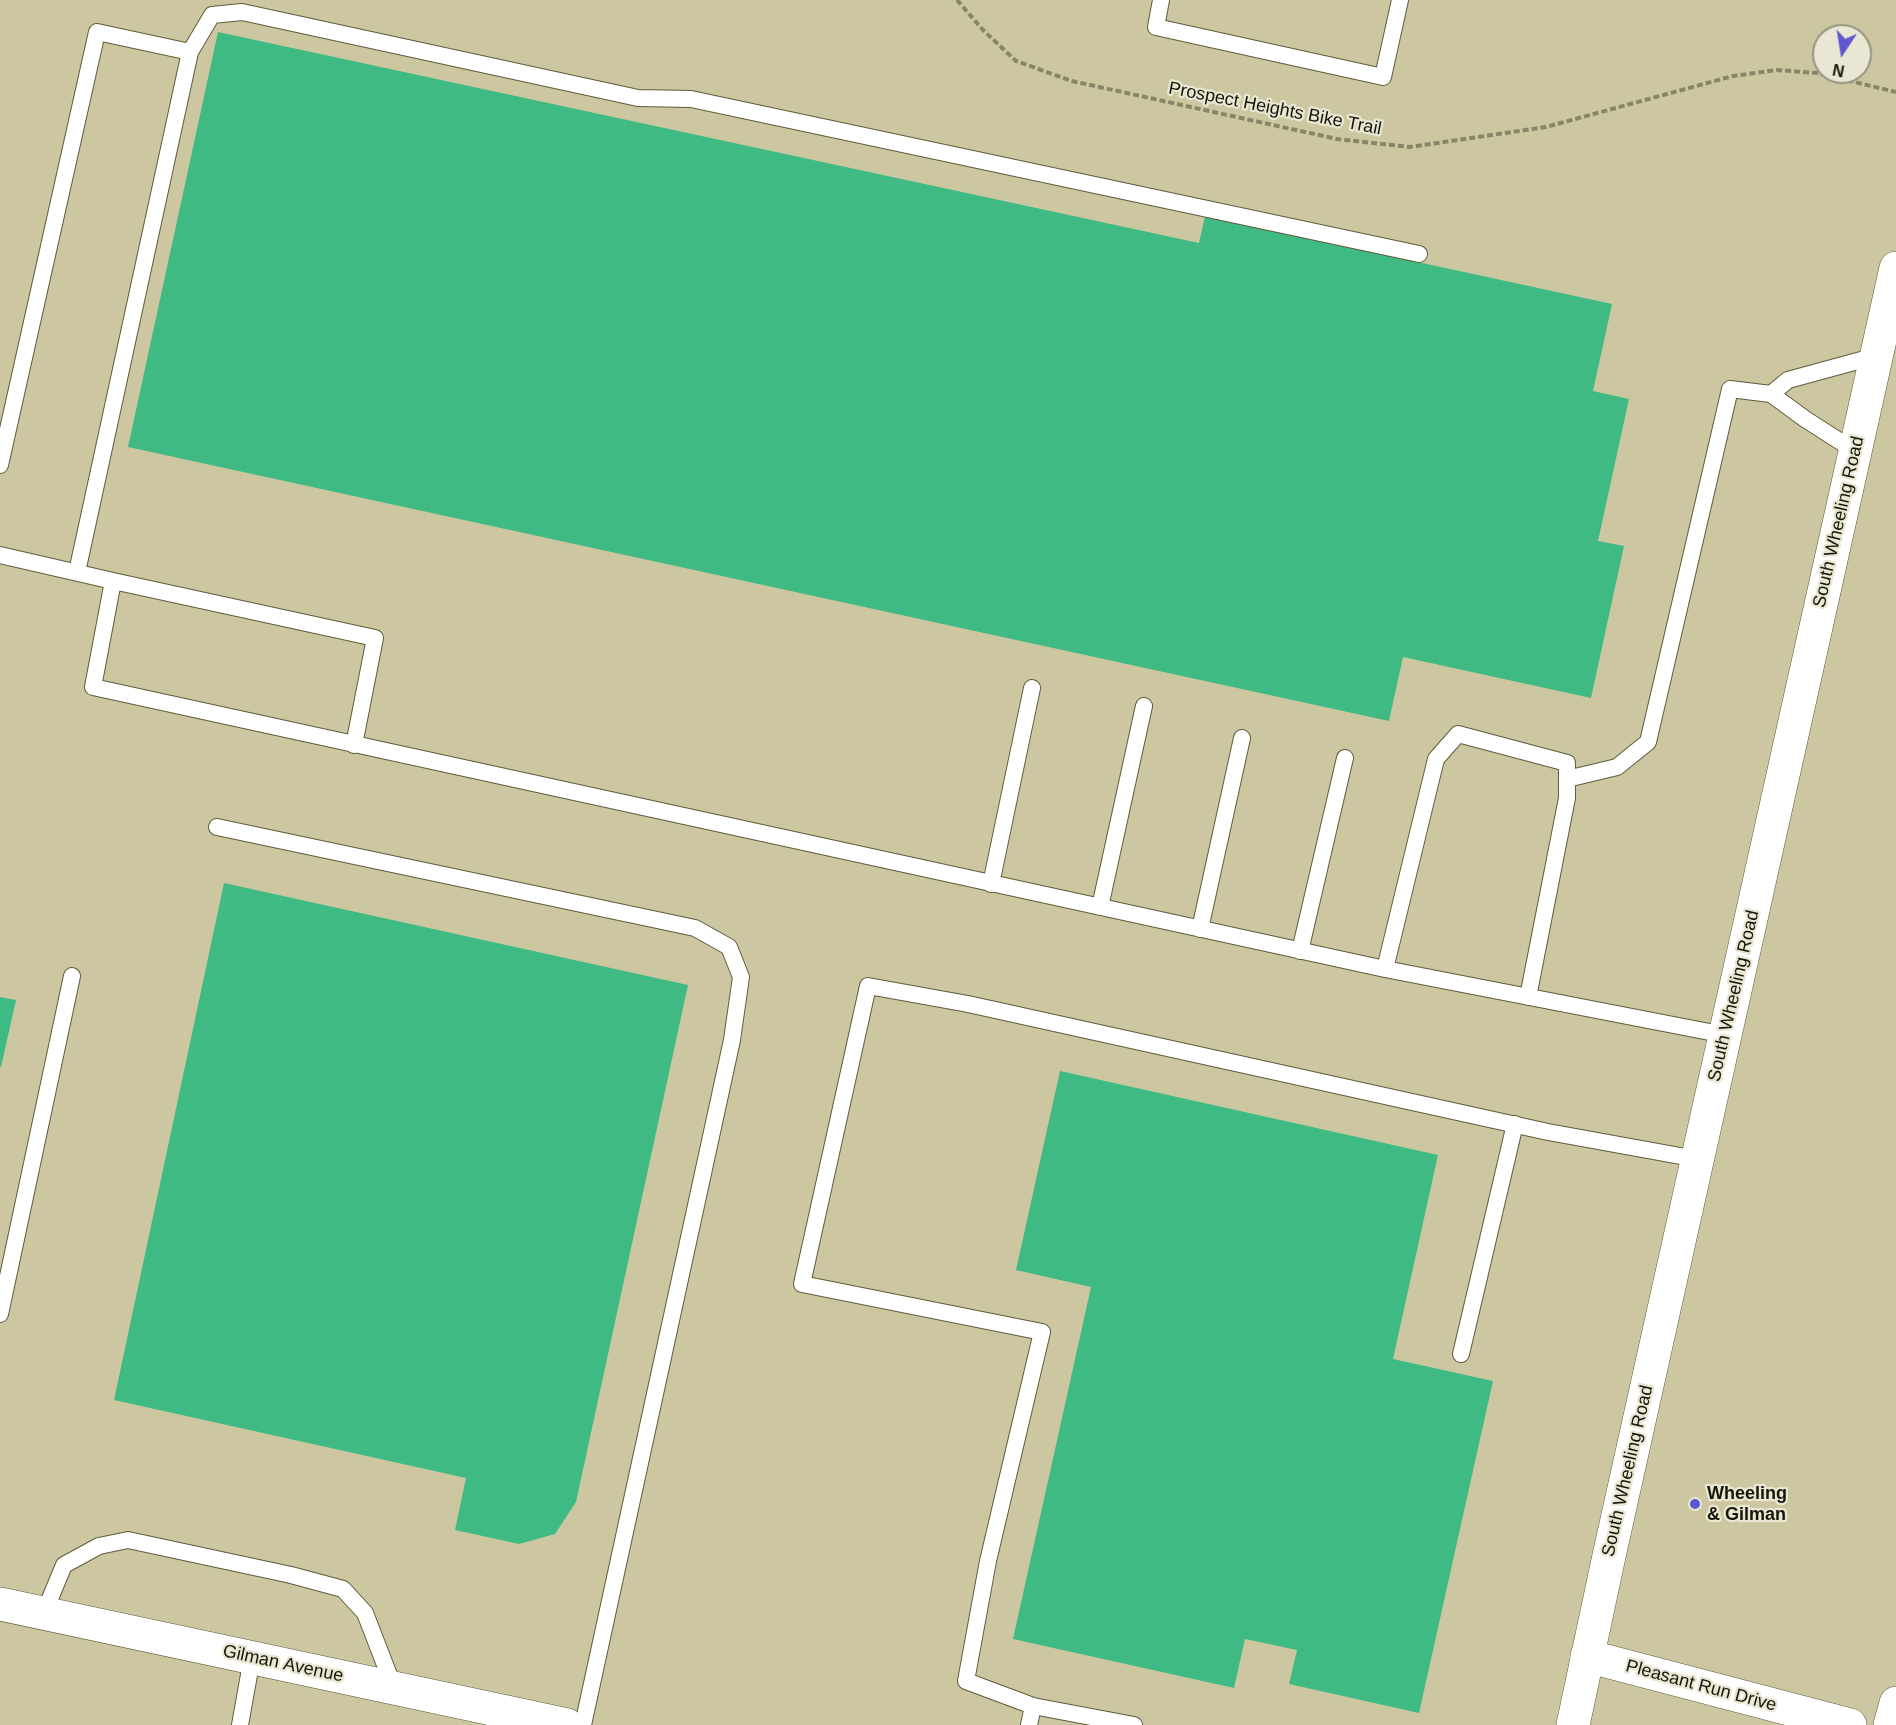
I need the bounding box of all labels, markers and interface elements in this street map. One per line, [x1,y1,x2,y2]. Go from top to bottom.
north arrow [1812,24,1872,84]
text: N [1831,61,1846,80]
street label: Prospect Heights Bike Trail [1167,78,1383,140]
street label: South Wheeling Road [1809,434,1869,610]
street label: South Wheeling Road [1704,908,1764,1084]
street label: South Wheeling Road [1598,1383,1658,1559]
place label: Wheeling & Gilman [1707,1483,1787,1526]
marker: Wheeling & Gilman [1688,1497,1702,1511]
street label: Gilman Avenue [221,1641,345,1687]
street label: Pleasant Run Drive [1623,1655,1779,1717]

